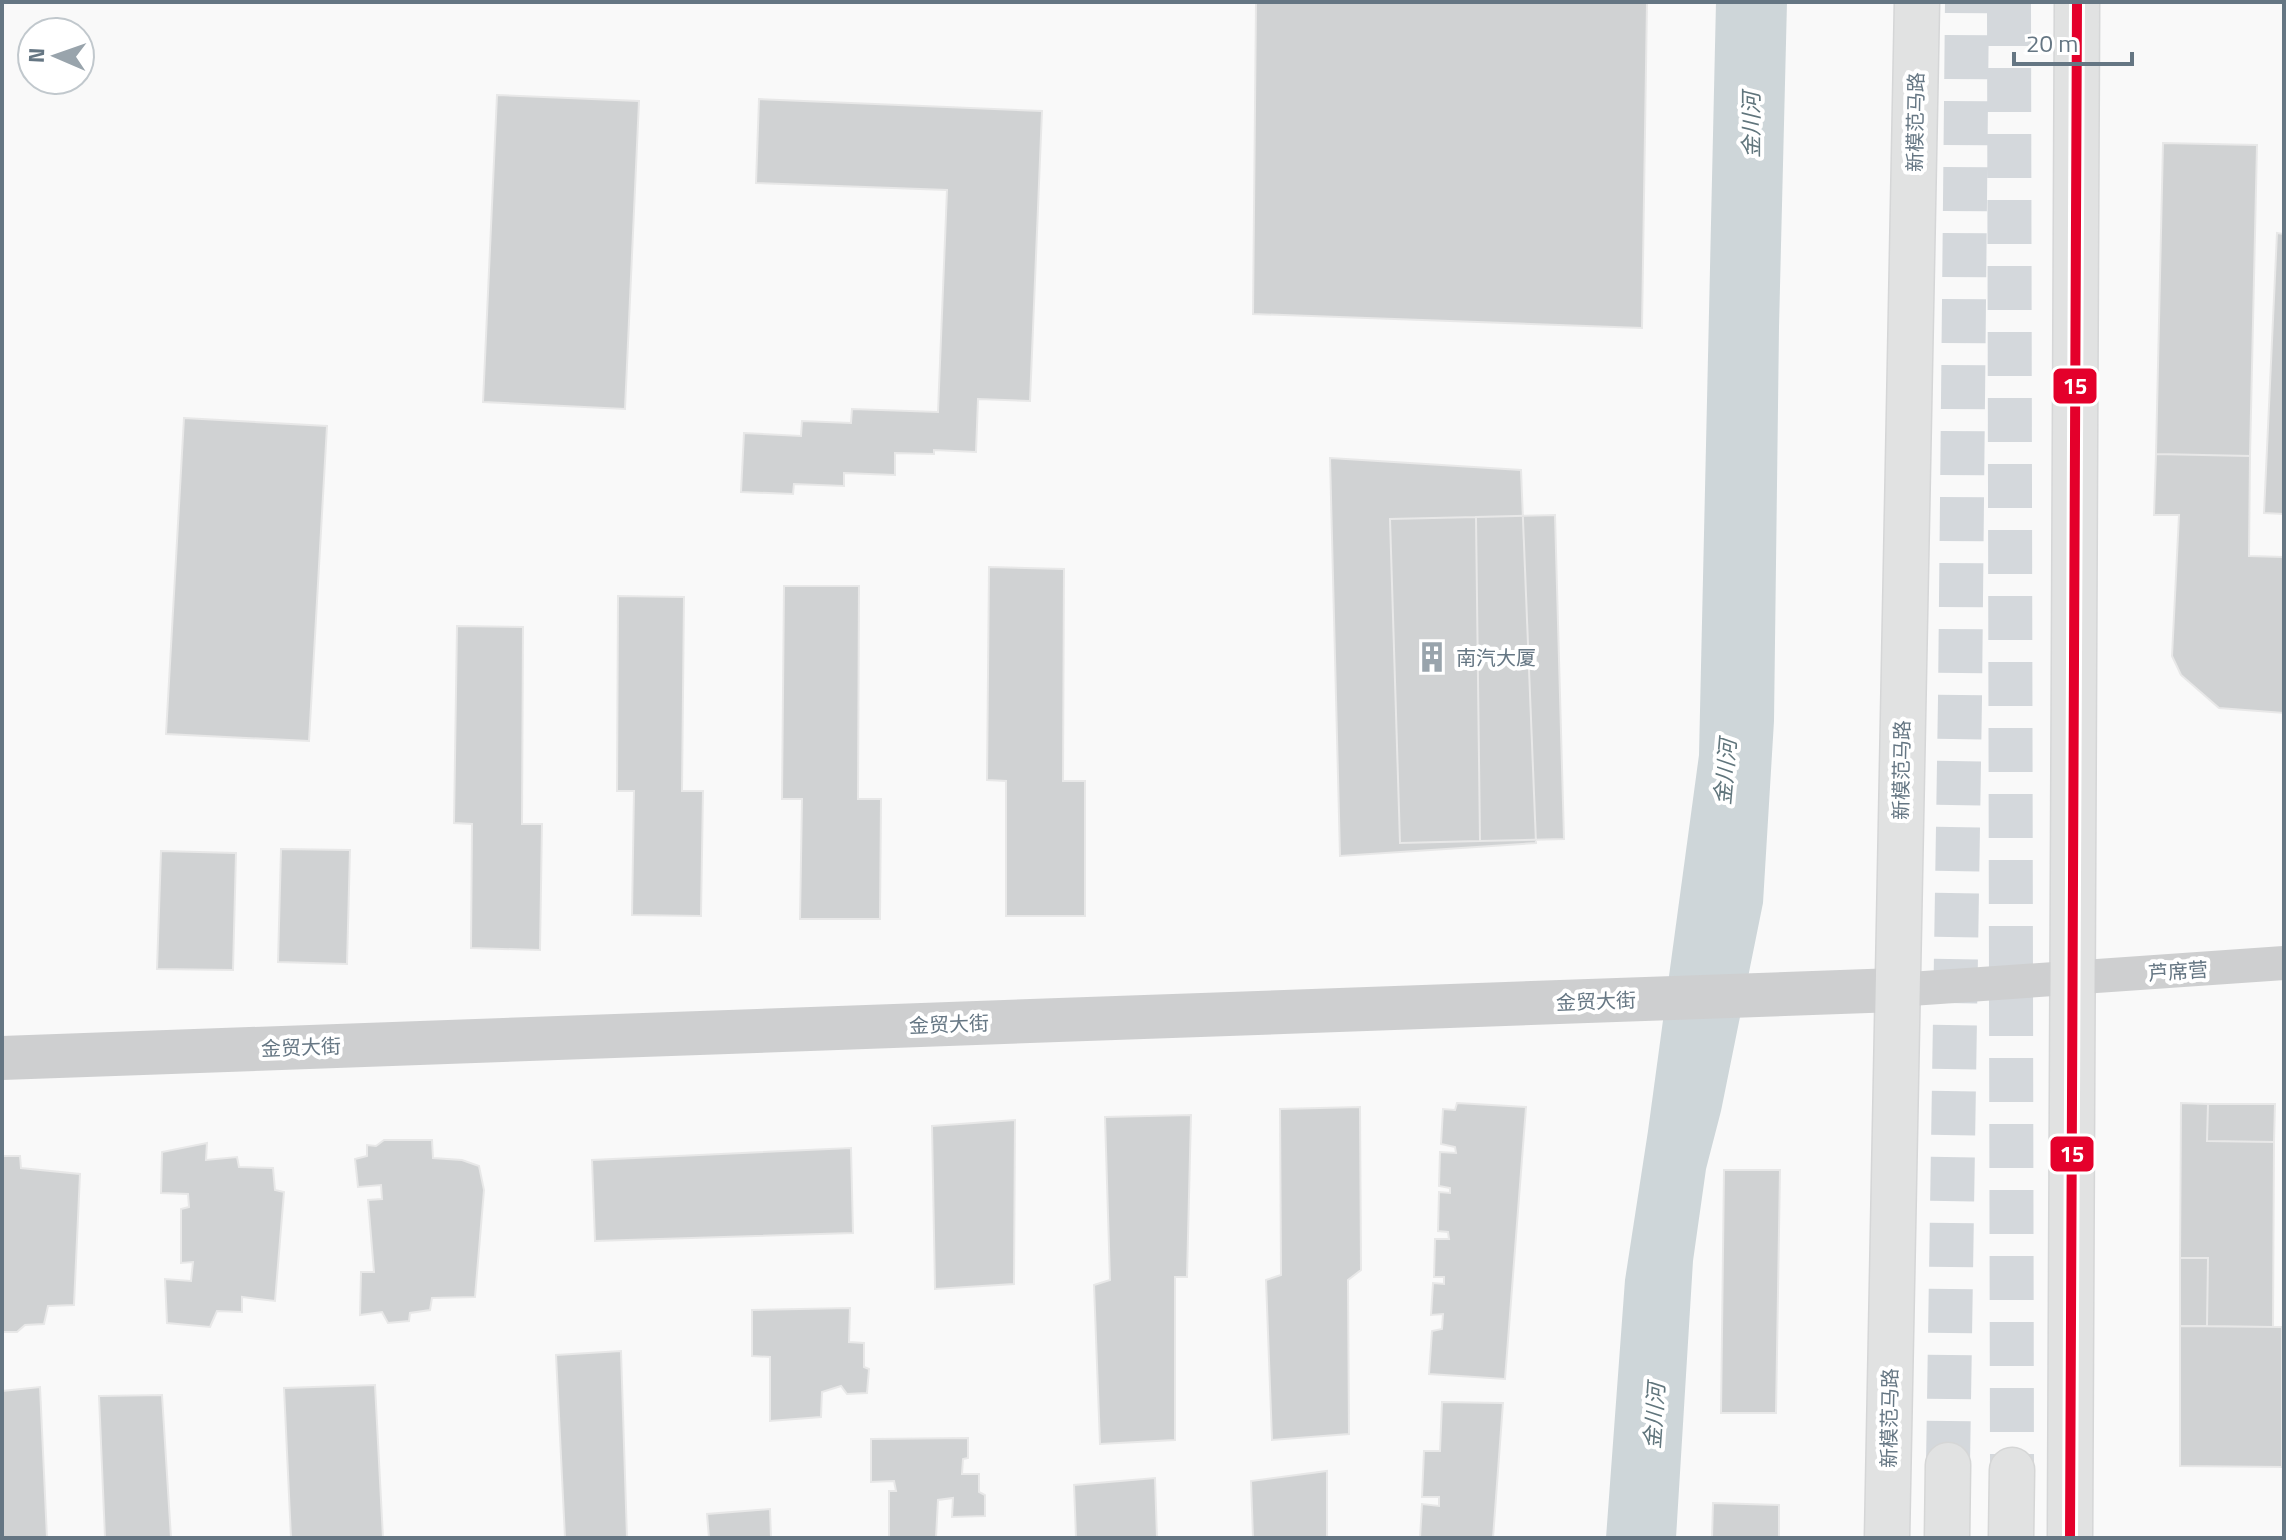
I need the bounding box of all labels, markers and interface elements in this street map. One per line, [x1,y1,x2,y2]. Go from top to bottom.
north arrow [16,16,96,96]
scale bar [2014,16,2132,66]
text: 20 m [2026,25,2078,61]
text: N [19,47,53,64]
street label: 新模范马路 [1899,72,1931,172]
water label: 金川河 [1734,88,1768,158]
line badge: 15 [2052,367,2098,405]
text: 15 [2063,369,2087,403]
building icon: 南汽大厦 [1415,640,1449,674]
place label: 南汽大厦 [1456,642,1536,673]
street label: 新模范马路 [1885,720,1917,820]
water label: 金川河 [1705,734,1745,806]
street label: 芦席营 [2147,953,2209,989]
street label: 金贸大街 [1555,984,1637,1018]
street label: 金贸大街 [908,1007,990,1041]
street label: 金贸大街 [260,1030,342,1064]
line badge: 15 [2049,1135,2095,1173]
text: 15 [2060,1137,2084,1171]
street label: 新模范马路 [1873,1368,1905,1468]
water label: 金川河 [1635,1378,1674,1450]

